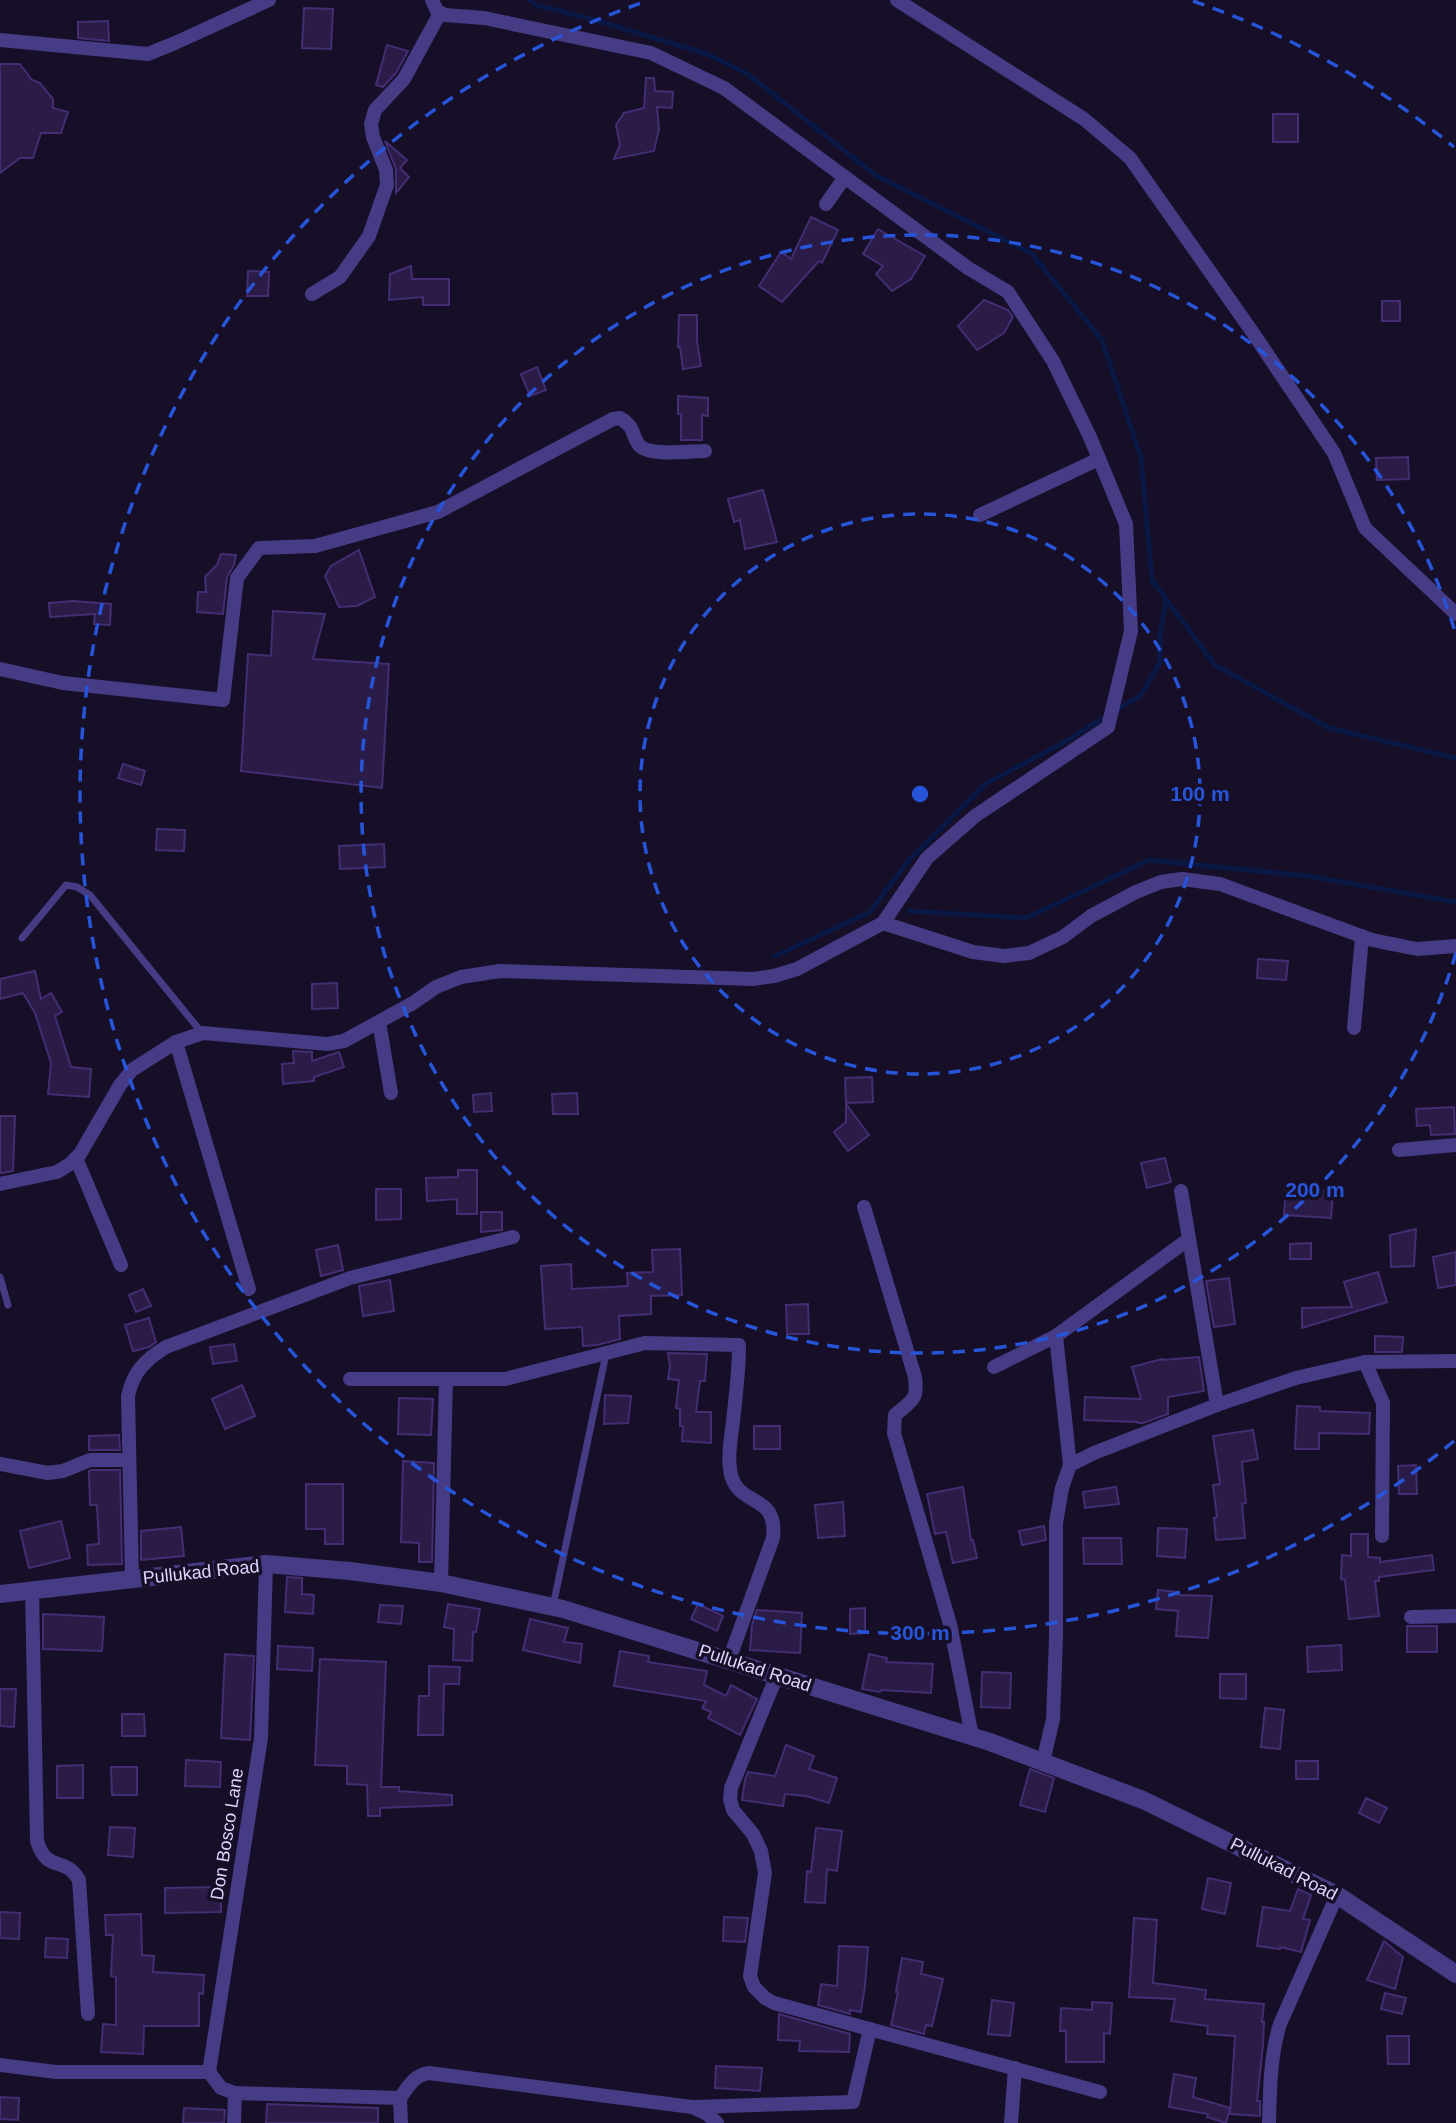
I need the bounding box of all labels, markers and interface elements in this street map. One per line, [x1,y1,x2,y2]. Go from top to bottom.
centre of rings [908,782,932,806]
text: 100 m [1170,782,1230,805]
text: 200 m [1285,1178,1345,1201]
street label: Pullukad Road [142,1556,260,1588]
text: 300 m [890,1621,950,1644]
street label: Pullukad Road [696,1640,814,1696]
street label: Don Bosco Lane [207,1767,247,1901]
street label: Pullukad Road [1227,1834,1341,1904]

